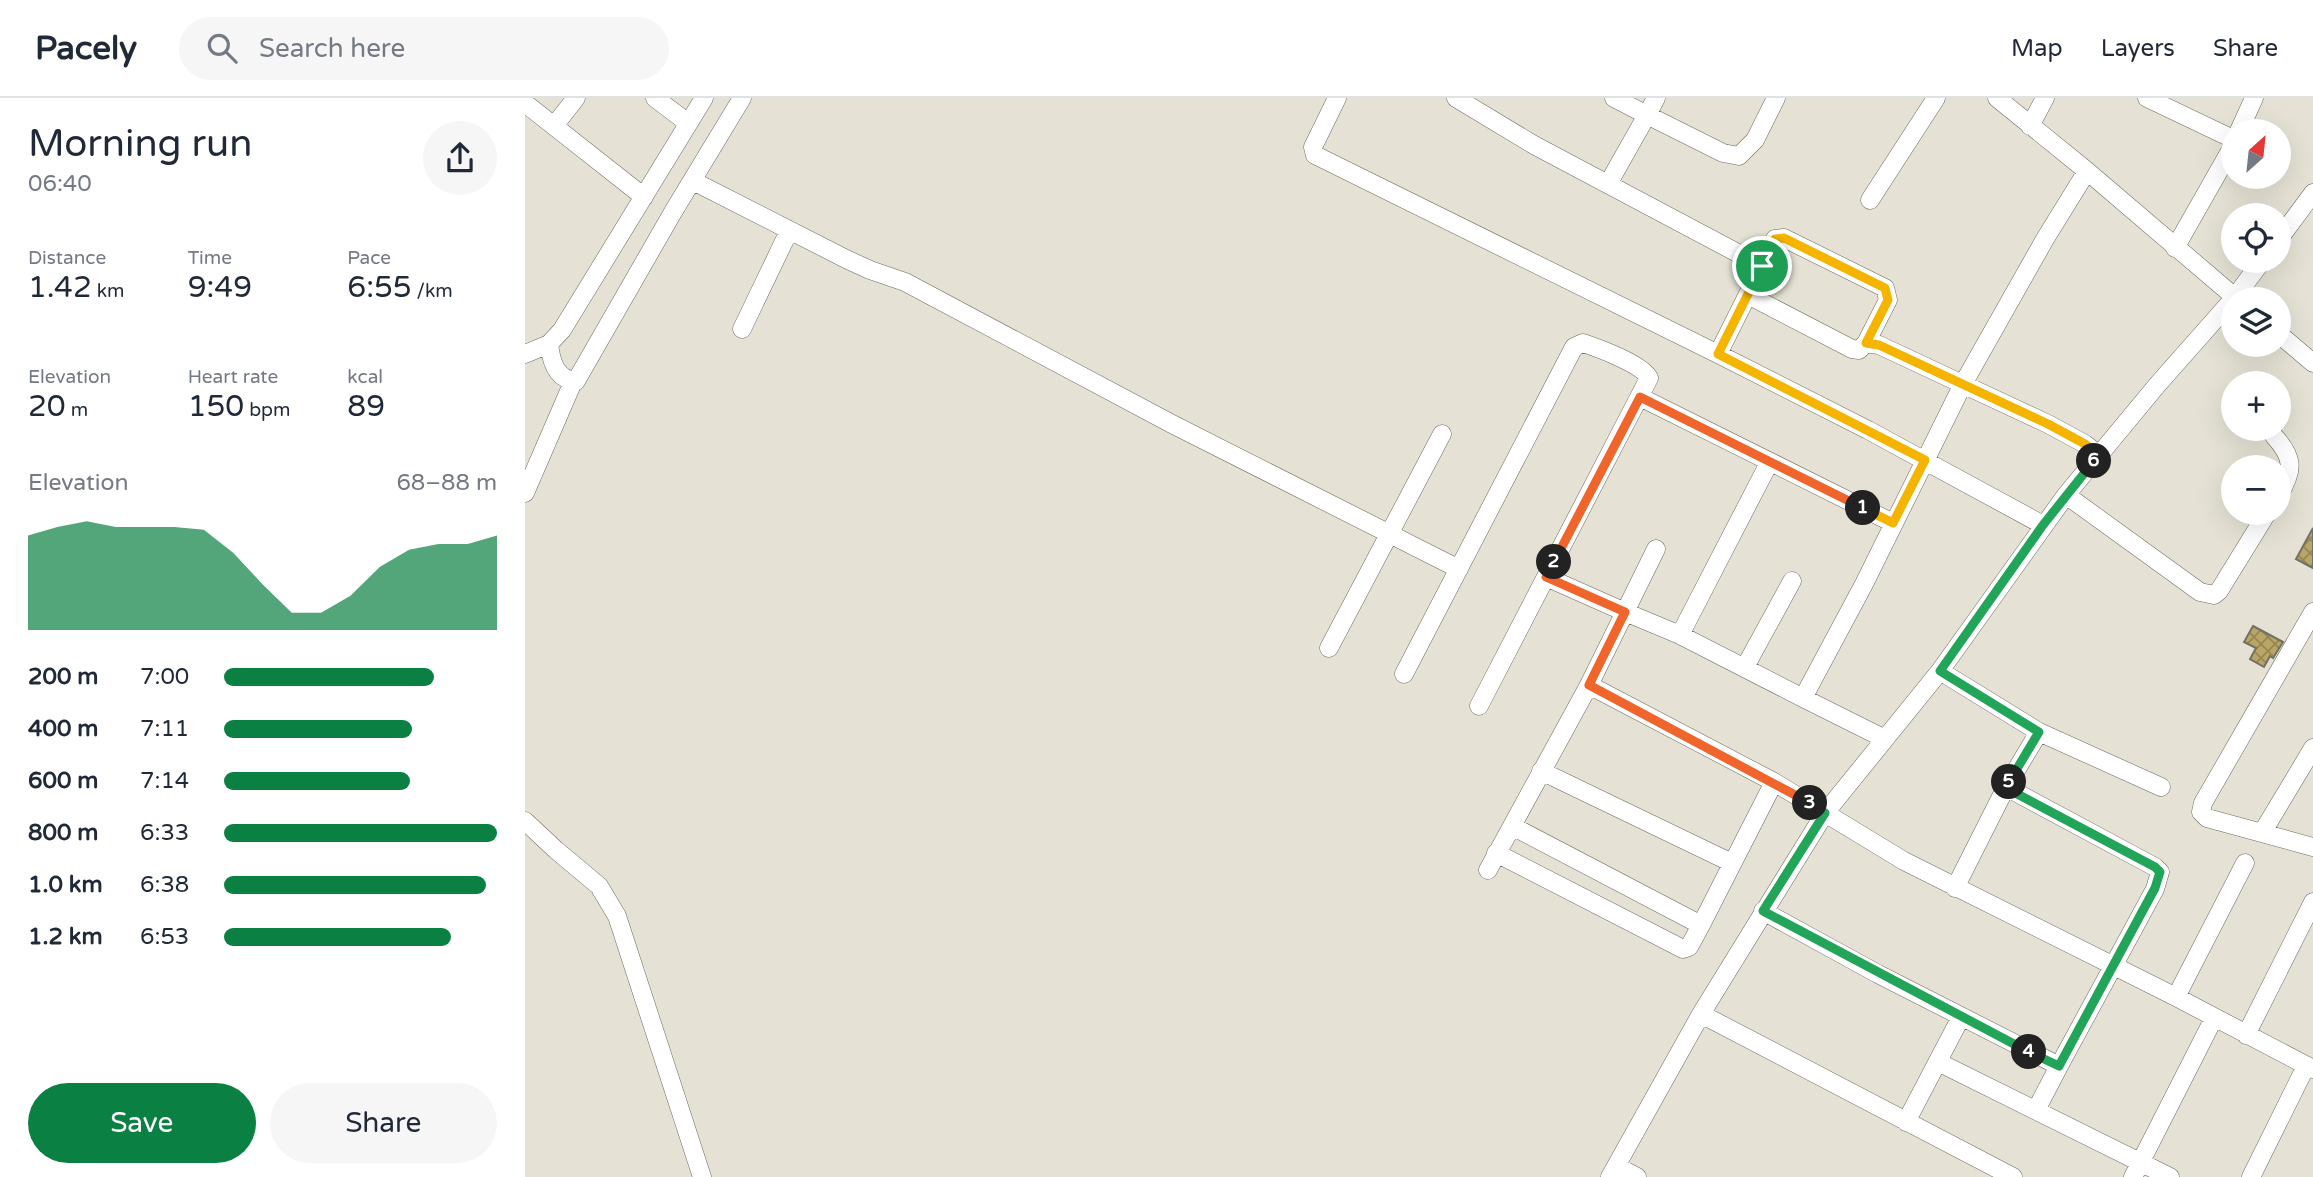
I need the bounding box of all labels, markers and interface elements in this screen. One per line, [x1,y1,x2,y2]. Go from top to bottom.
search box [179,17,669,80]
text: Pacely [35,29,137,68]
icon: search [203,29,241,67]
text: Search here [259,33,405,64]
text: Map [2011,34,2063,63]
text: Layers [2101,34,2175,63]
text: Share [2213,34,2278,63]
north arrow [2221,119,2291,189]
map controls [2221,119,2291,525]
text: Morning run [28,121,252,167]
button: share [423,121,497,195]
text: 06:40 [28,170,92,198]
button: locate [2221,203,2291,273]
pin [1732,236,1792,296]
text: Distance [28,247,106,269]
text: Time [188,247,232,269]
text: Pace [347,247,391,269]
icon: arrive [1743,247,1781,285]
text: 1.42 [28,269,92,306]
text: 9:49 [188,269,252,306]
text: 6:55 [347,269,412,306]
text: km [92,280,124,302]
text: /km [412,280,453,302]
button: layers [2221,287,2291,357]
text: Elevation [28,366,111,388]
text: Heart rate [188,366,278,388]
text: kcal [347,366,383,388]
button: + [2221,371,2291,441]
text: 20 [28,388,66,425]
text: 150 [188,388,244,425]
text: 89 [347,388,385,425]
text: m [66,399,88,421]
text: bpm [244,399,291,421]
pin: 6 [2077,444,2111,478]
text: 6 [2088,449,2099,471]
button: − [2221,455,2291,525]
text: Elevation [28,469,129,497]
text: 68–88 m [396,469,497,497]
pin: 1 [1845,490,1881,526]
text: 1 [1857,496,1868,518]
pin: 2 [1537,545,1571,580]
text: 2 [1548,550,1559,572]
text: 200 m [28,663,98,691]
text: 7:00 [140,663,189,691]
text: 400 m [28,715,98,743]
text: 7:11 [140,715,189,743]
pin: 5 [1991,764,2027,800]
text: 600 m [28,767,98,795]
text: 7:14 [140,767,189,795]
text: 5 [2003,770,2014,792]
pin: 3 [1793,786,1827,820]
text: 3 [1804,791,1815,813]
text: 800 m [28,819,98,847]
text: 6:33 [140,819,189,847]
text: 1.0 km [28,871,103,899]
text: 6:38 [140,871,189,899]
text: 1.2 km [28,923,103,951]
text: 6:53 [140,923,189,951]
pin: 4 [2011,1034,2047,1070]
text: 4 [2023,1040,2034,1062]
button: Save [28,1083,256,1163]
button: Share [270,1083,497,1163]

